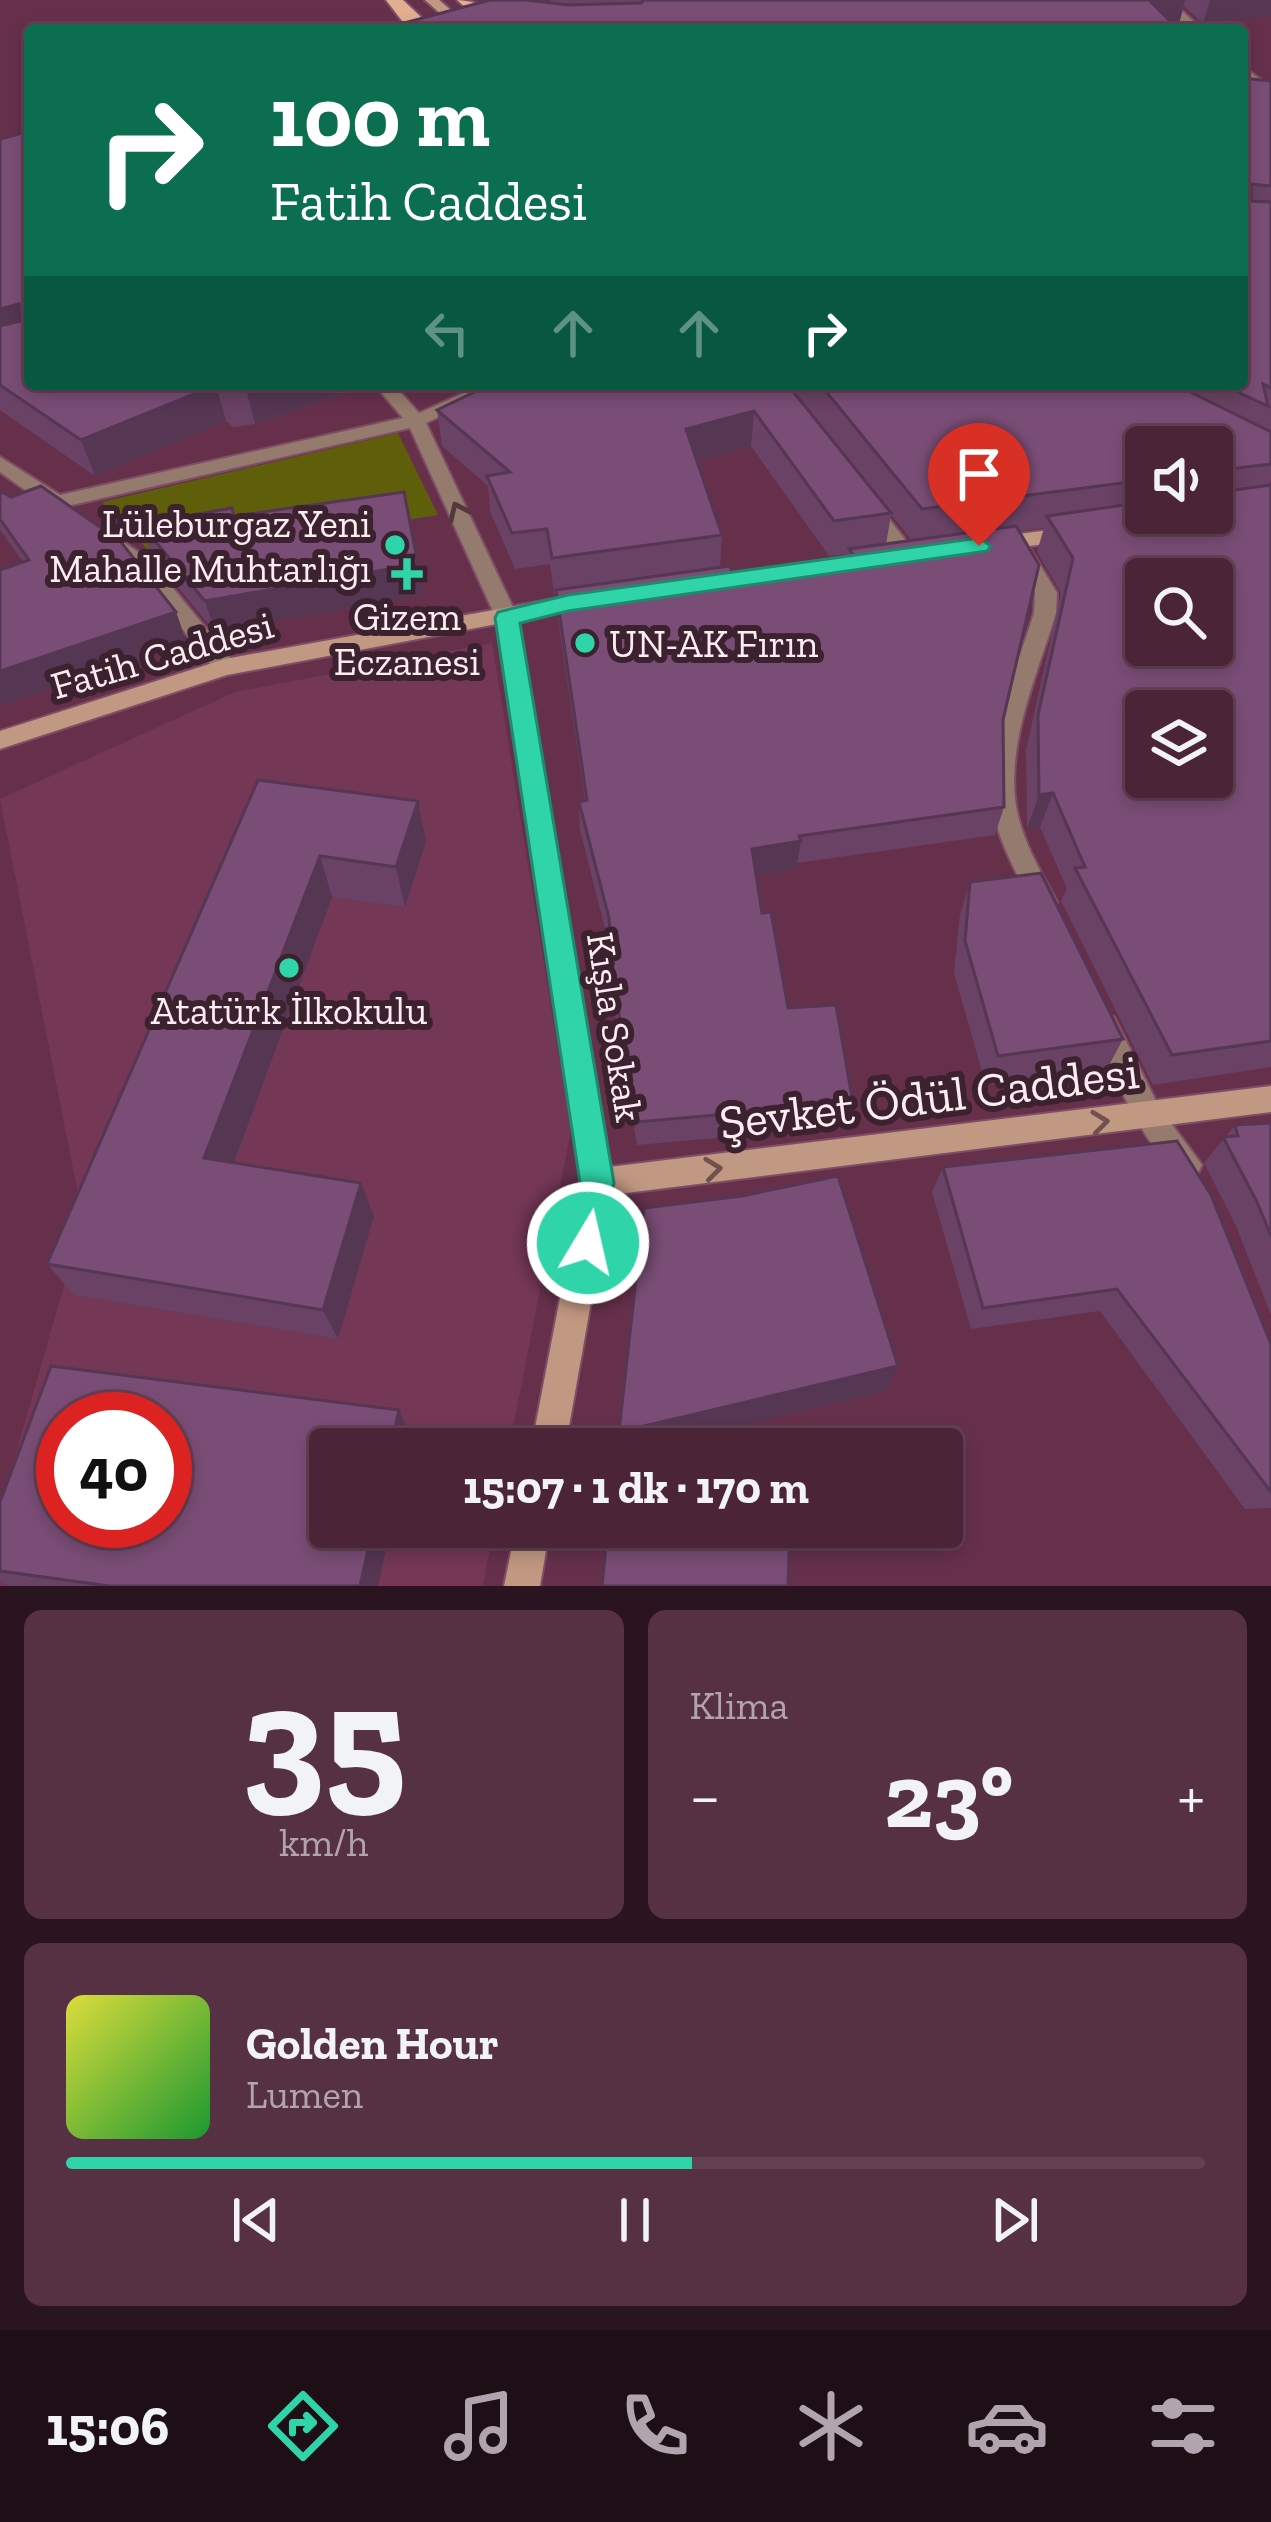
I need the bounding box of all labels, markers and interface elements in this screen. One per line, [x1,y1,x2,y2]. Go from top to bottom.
text: 100 m [270,67,490,168]
icon: right [72,72,228,228]
text: Fatih Caddesi [270,169,587,234]
icon: left [414,300,480,366]
icon: ahead [540,300,606,366]
icon: ahead [666,300,732,366]
icon: right [792,300,858,366]
pin [928,423,1030,546]
map controls [1125,426,1233,798]
button: sound [1125,426,1233,534]
icon: arrive [946,441,1012,507]
place label: Lüleburgaz Yeni Mahalle Muhtarlığı [49,500,371,592]
one-way arrow [449,502,472,524]
marker: Lüleburgaz Yeni Mahalle Muhtarlığı [382,532,408,558]
button: search [1125,558,1233,666]
marker: Gizem Eczanesi [394,561,420,587]
place label: Gizem Eczanesi [334,593,480,685]
street label: Fatih Caddesi [45,601,279,709]
place label: UN-AK Fırın [609,620,818,667]
marker: UN-AK Fırın [572,630,598,656]
button: layers [1125,690,1233,798]
street label: Kışla Sokak [577,929,653,1125]
marker: Atatürk İlkokulu [276,955,302,981]
place label: Atatürk İlkokulu [151,987,427,1034]
street label: Şevket Ödül Caddesi [716,1043,1142,1151]
one-way arrow [1091,1110,1110,1136]
one-way arrow [703,1156,723,1182]
position arrow [525,1180,651,1306]
speed limit sign: 40 [36,1392,192,1548]
text: 15:07 · 1 dk · 170 m [463,1461,809,1515]
text: 35 [241,1647,406,1834]
text: Klima [690,1682,788,1729]
text: 23° [884,1742,1013,1850]
text: − [690,1757,720,1836]
text: + [1177,1757,1205,1836]
text: km/h [279,1819,368,1866]
text: Golden Hour [246,2017,499,2071]
text: Lumen [246,2071,363,2118]
icon: previous [223,2187,289,2253]
icon: pause [602,2187,668,2253]
icon: next [982,2187,1048,2253]
icon: directions [261,2384,345,2468]
icon: music [437,2384,521,2468]
icon: phone [613,2384,697,2468]
icon: climate [789,2384,873,2468]
icon: car [965,2384,1049,2468]
icon: filters [1141,2384,1225,2468]
text: 15:06 [46,2394,169,2459]

